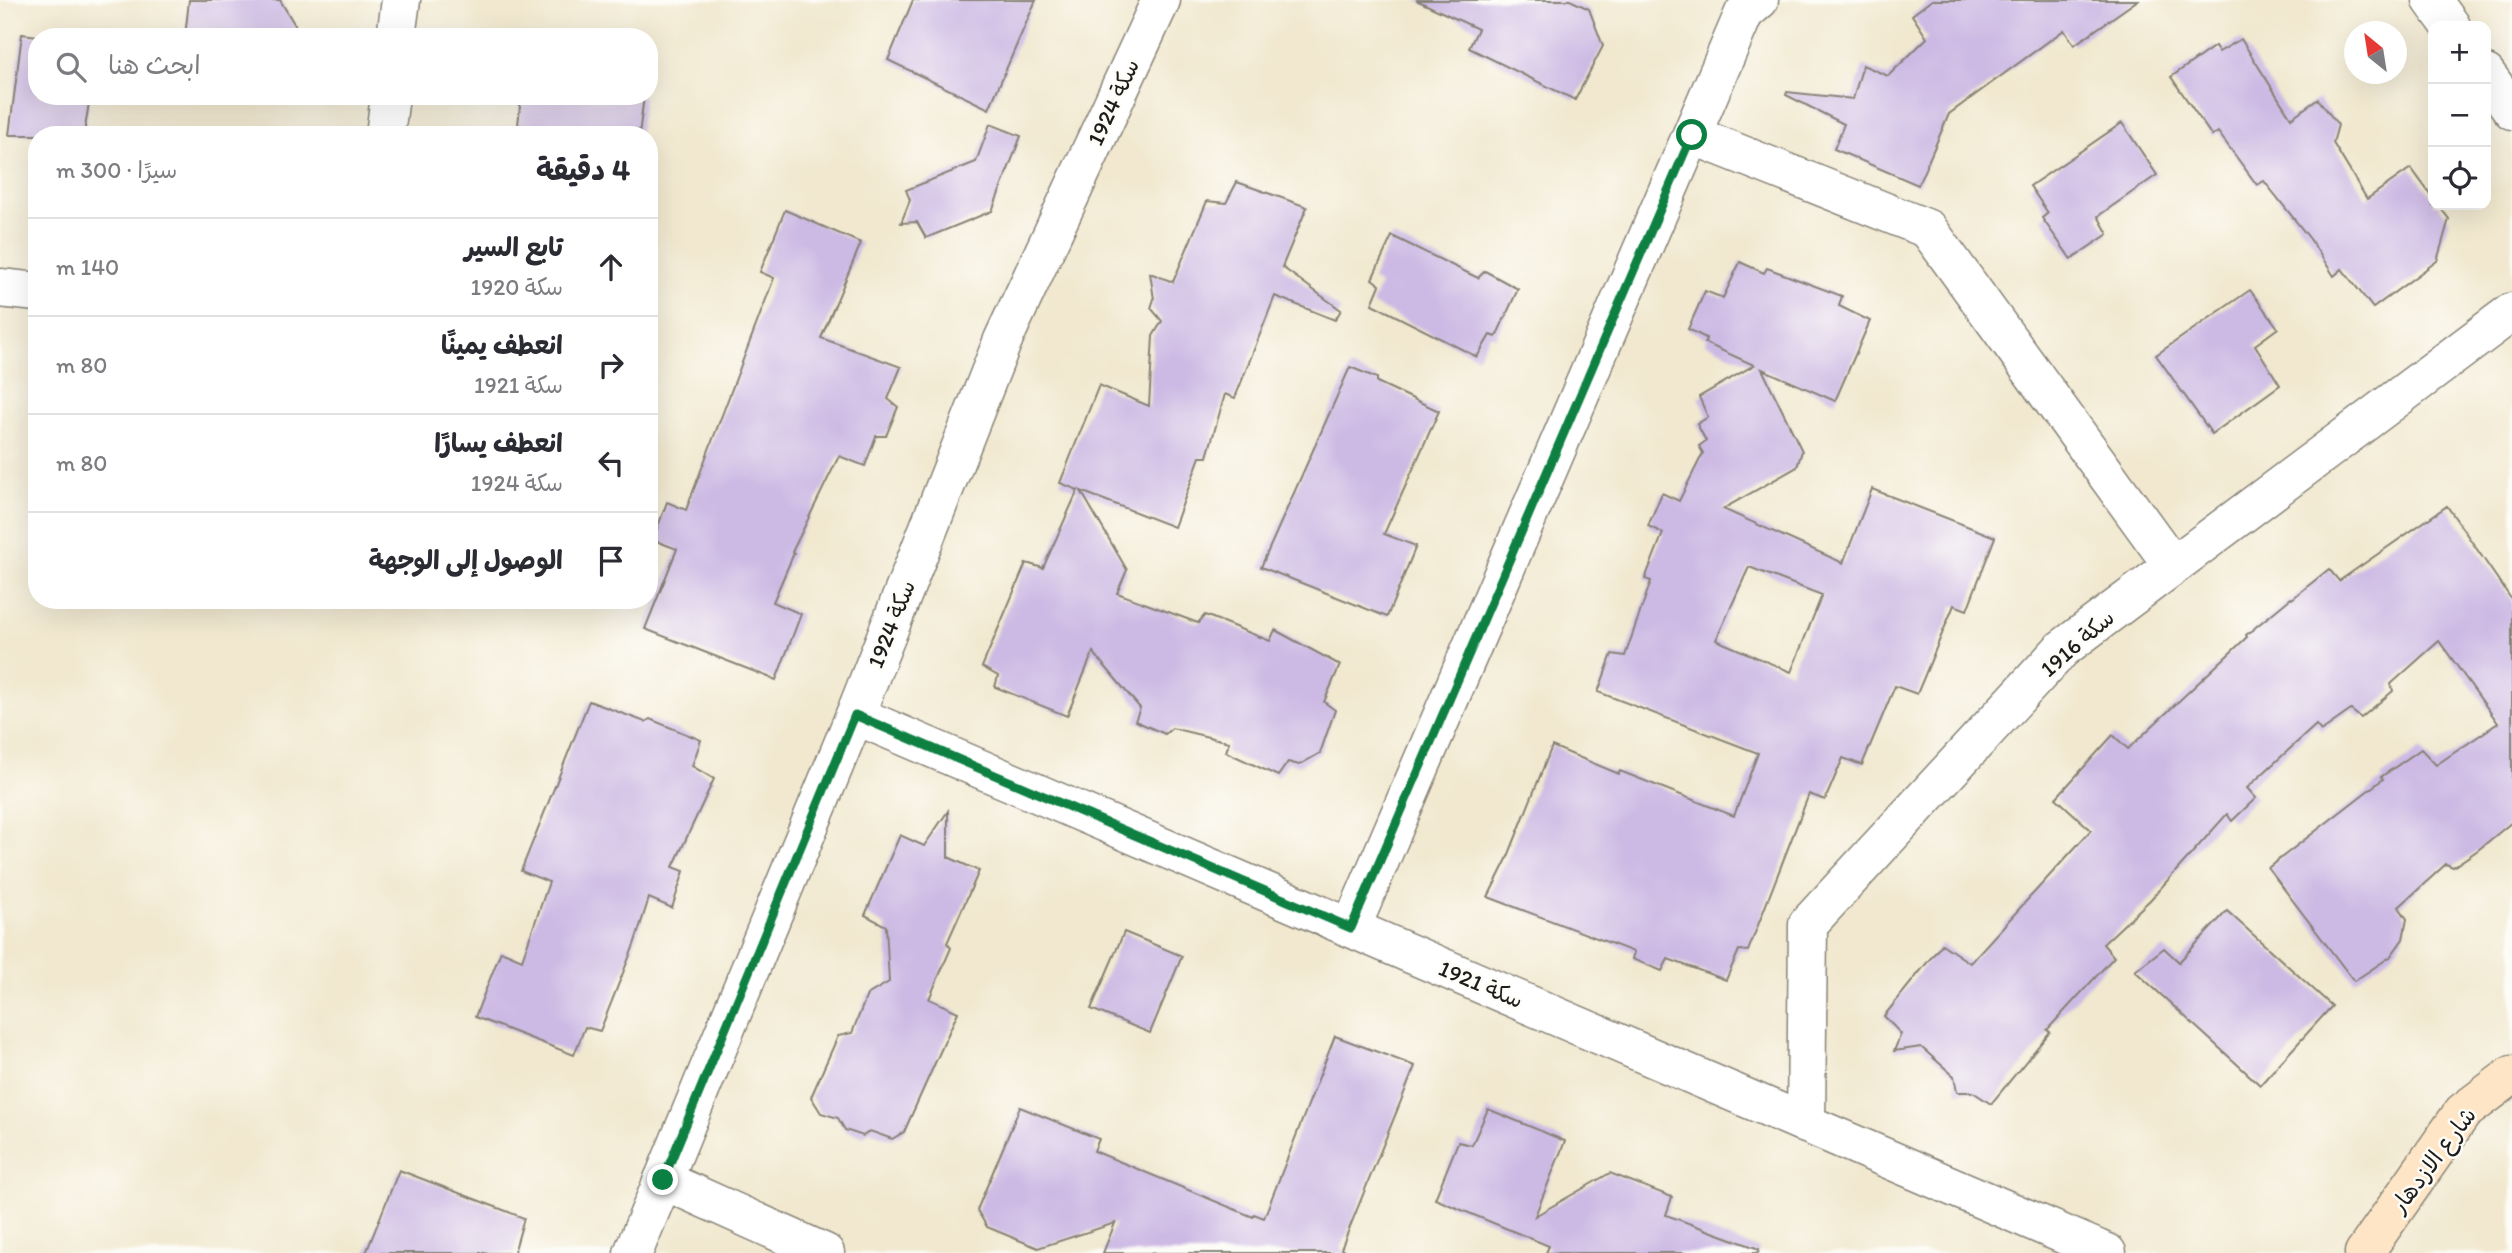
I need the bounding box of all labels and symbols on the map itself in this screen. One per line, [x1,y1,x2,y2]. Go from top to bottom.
north arrow [2344,21,2407,84]
street label: سكة 1924 [1081,54,1145,150]
route start [1676,119,1707,150]
street label: سكة 1924 [861,576,921,672]
street label: سكة 1916 [2034,603,2120,683]
street label: سكة 1921 [1435,954,1527,1014]
street label: شارع الازدهار [2383,1101,2484,1221]
route end [647,1164,678,1195]

